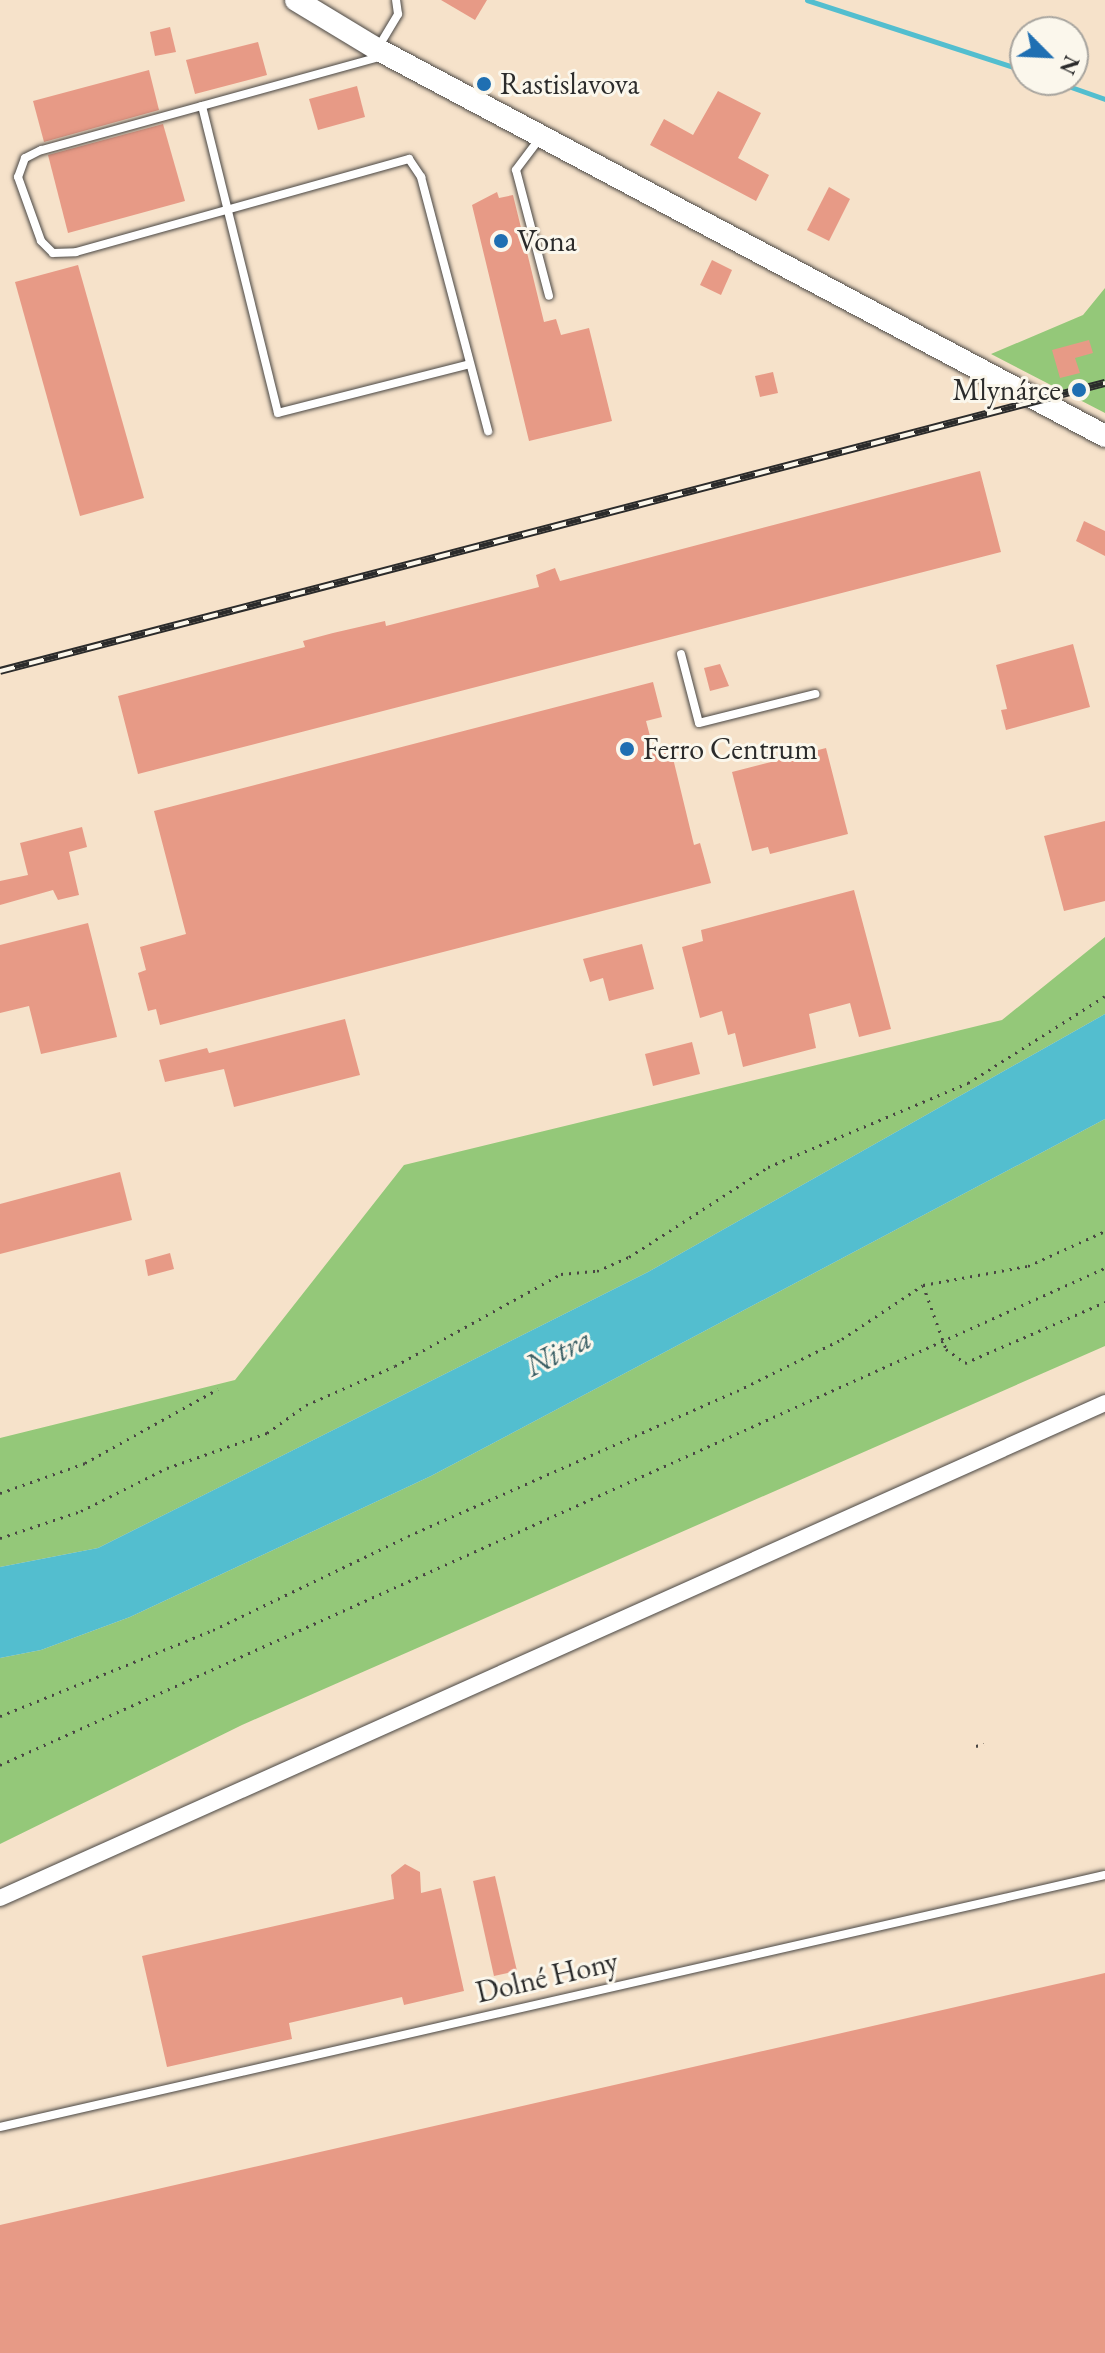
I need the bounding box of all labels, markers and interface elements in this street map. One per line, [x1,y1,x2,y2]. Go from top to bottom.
north arrow [1009,16,1089,96]
text: N [1053,51,1086,79]
place label: Rastislavova [500,66,640,102]
marker: Rastislavova [475,75,493,93]
place label: Vona [517,223,577,259]
marker: Vona [492,232,510,250]
place label: Mlynárce [952,372,1061,408]
marker: Mlynárce [1068,379,1090,401]
place label: Ferro Centrum [643,731,817,767]
marker: Ferro Centrum [618,740,636,758]
water label: Nitra [518,1319,598,1385]
street label: Dolné Hony [472,1943,622,2011]

